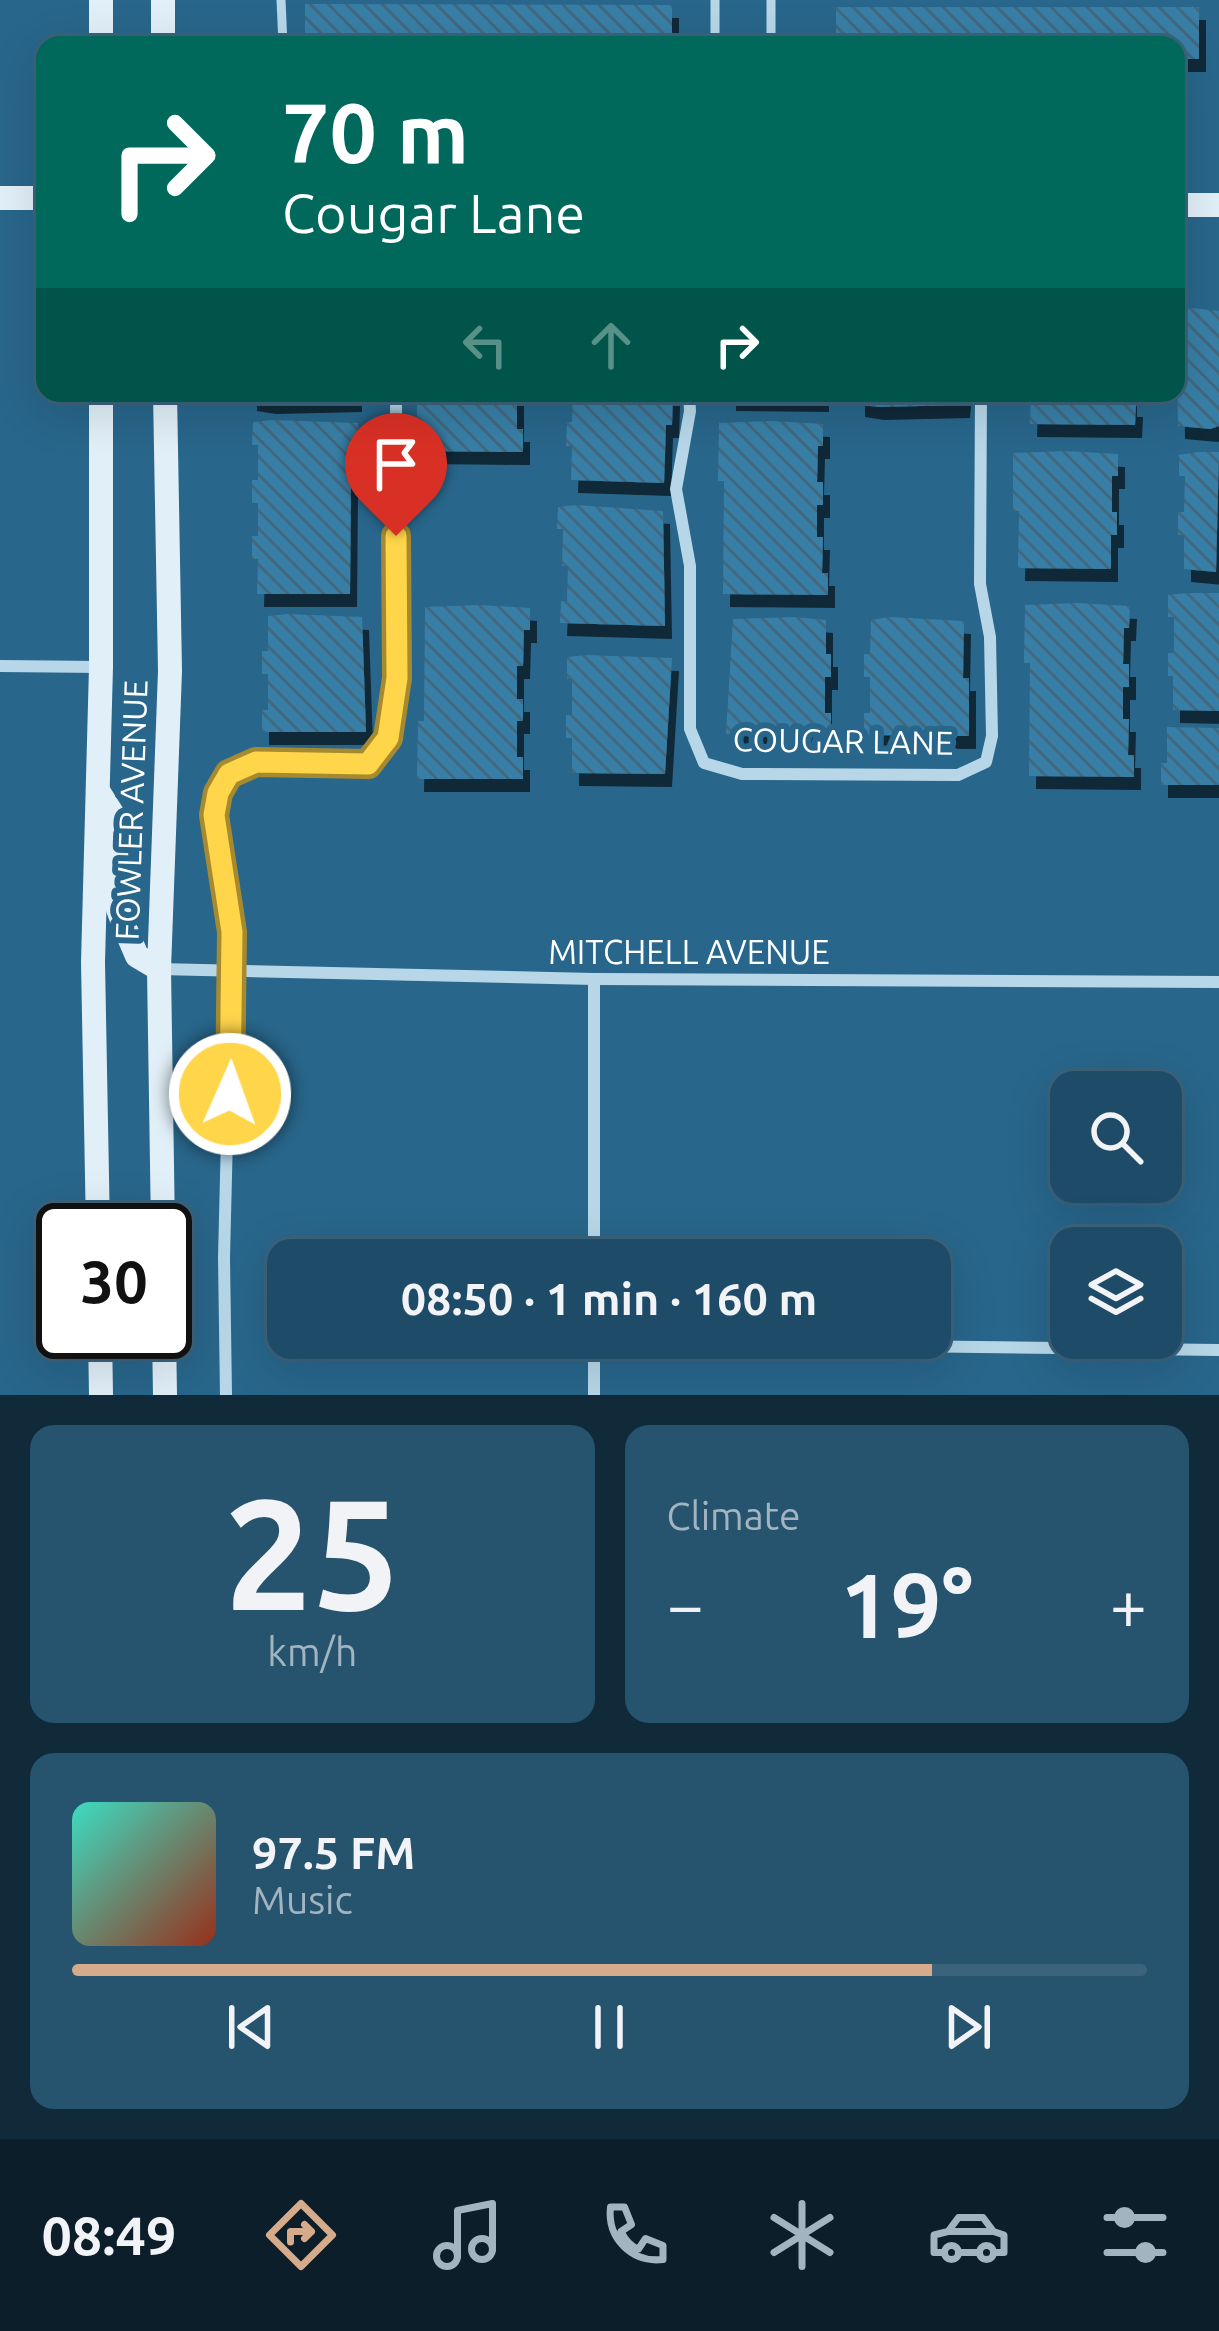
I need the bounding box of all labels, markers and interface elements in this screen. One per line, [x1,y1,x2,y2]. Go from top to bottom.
icon: right [84,84,240,240]
text: 70 m [282,85,469,179]
text: Cougar Lane [282,183,585,243]
icon: left [452,312,518,378]
icon: ahead [578,312,644,378]
icon: right [704,312,770,378]
pin [345,413,447,536]
icon: arrive [363,431,429,497]
street label: FOWLER AVENUE [107,679,154,941]
street label: COUGAR LANE [732,720,954,761]
street label: MITCHELL AVENUE [548,933,830,970]
position arrow [167,1031,293,1157]
map controls [1050,1071,1182,1359]
button: search [1050,1071,1182,1203]
speed limit sign: 30 [36,1203,192,1359]
button: layers [1050,1227,1182,1359]
text: 08:50 · 1 min · 160 m [401,1273,817,1324]
text: 25 [224,1465,400,1639]
text: Climate [667,1494,801,1537]
text: 19° [840,1554,973,1655]
text: − [667,1567,704,1641]
text: + [1110,1567,1147,1641]
text: km/h [267,1630,357,1673]
text: 97.5 FM [252,1827,415,1878]
text: Music [252,1878,353,1921]
icon: previous [218,1994,284,2060]
icon: pause [576,1994,642,2060]
icon: next [935,1994,1001,2060]
icon: directions [259,2193,343,2277]
icon: music [426,2193,510,2277]
icon: phone [593,2193,677,2277]
icon: climate [760,2193,844,2277]
icon: car [927,2193,1011,2277]
icon: filters [1093,2193,1177,2277]
text: 08:49 [41,2205,177,2265]

